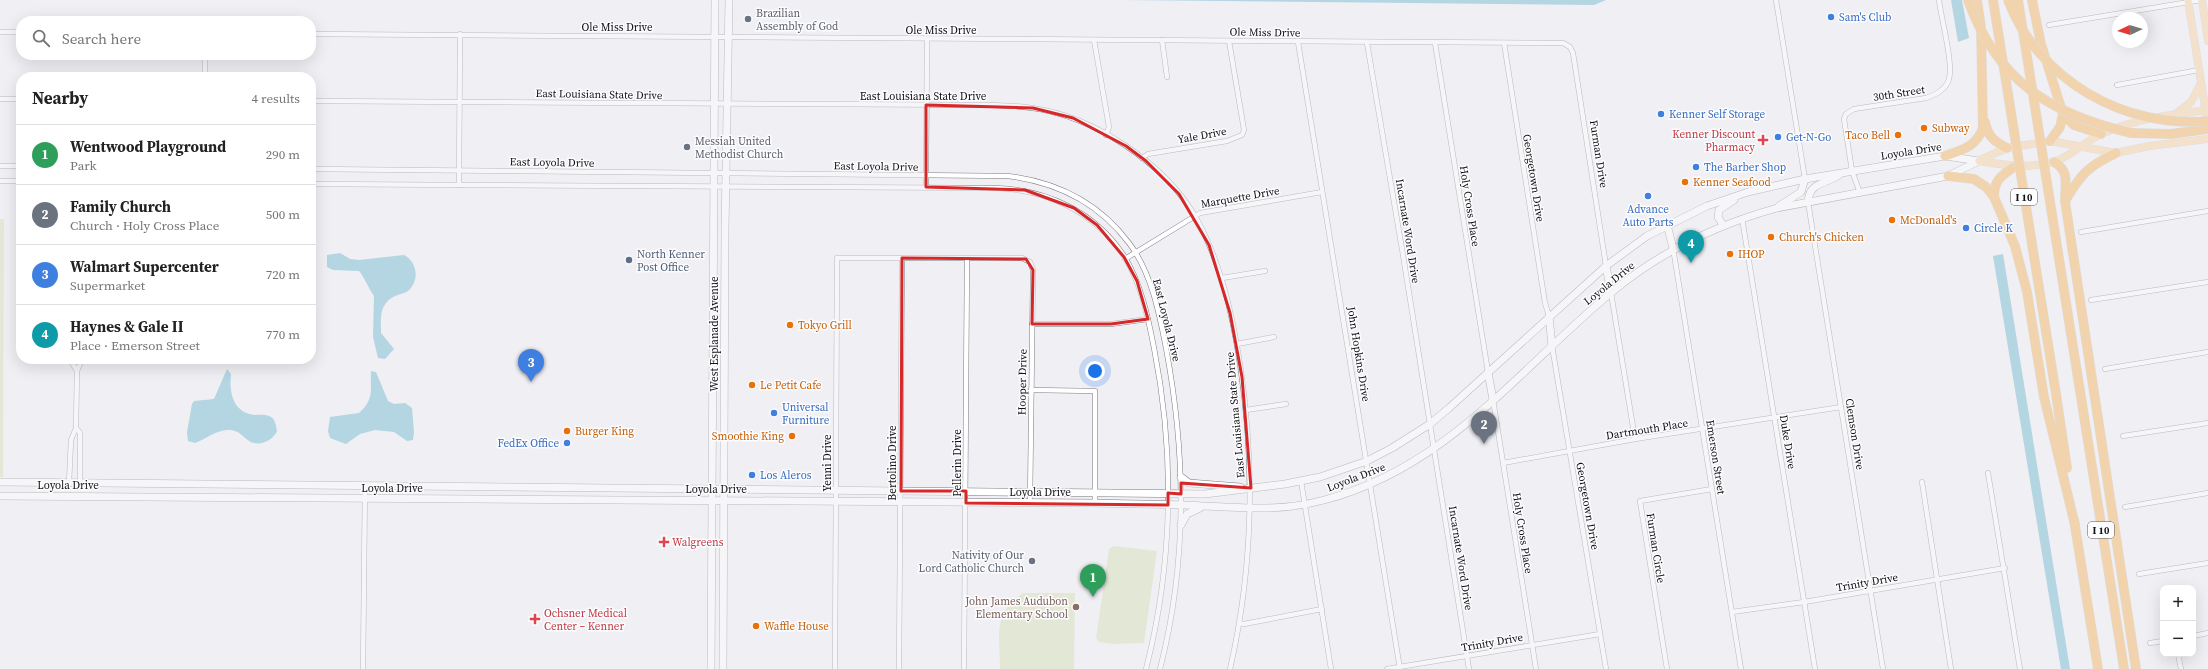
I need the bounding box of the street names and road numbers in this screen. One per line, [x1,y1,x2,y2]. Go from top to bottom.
street label: Ole Miss Drive [581,20,653,35]
street label: Ole Miss Drive [905,23,977,38]
street label: Ole Miss Drive [1229,24,1301,41]
street label: 30th Street [1872,82,1926,105]
street label: East Louisiana State Drive [536,86,663,103]
street label: East Louisiana State Drive [860,89,987,104]
street label: Furman Drive [1586,119,1611,189]
street label: Yale Drive [1176,124,1228,147]
street label: Georgetown Drive [1519,133,1548,223]
street label: Loyola Drive [1879,139,1943,164]
street label: East Loyola Drive [509,154,595,171]
street label: East Loyola Drive [833,158,919,175]
street label: Holy Cross Place [1456,165,1483,248]
street label: Incarnate Word Drive [1392,178,1423,285]
street label: Marquette Drive [1199,183,1281,212]
road number: I 10 [2011,189,2037,205]
street label: Loyola Drive [1581,258,1638,309]
street label: West Esplanade Avenue [707,276,722,392]
street label: East Loyola Drive [1149,277,1184,363]
street label: John Hopkins Drive [1343,304,1373,403]
street label: Hooper Drive [1014,348,1031,415]
street label: East Louisiana State Drive [1222,351,1248,479]
street label: Clemson Drive [1841,397,1868,471]
street label: Duke Drive [1776,414,1799,471]
street label: Dartmouth Place [1605,416,1690,443]
street label: Emerson Street [1702,419,1729,496]
street label: Bertolino Drive [885,425,900,501]
street label: Pellerin Drive [950,429,965,497]
street label: Yenni Drive [820,434,835,492]
street label: Loyola Drive [1325,459,1388,496]
street label: Georgetown Drive [1572,461,1603,551]
street label: Loyola Drive [37,478,99,493]
street label: Loyola Drive [361,481,423,496]
street label: Loyola Drive [685,482,747,497]
street label: Loyola Drive [1009,485,1071,500]
street label: Holy Cross Place [1509,492,1536,575]
street label: Incarnate Word Drive [1445,505,1476,612]
street label: Furman Circle [1643,512,1669,585]
road number: I 10 [2088,522,2114,538]
street label: Trinity Drive [1835,570,1900,595]
street label: Trinity Drive [1460,630,1525,655]

